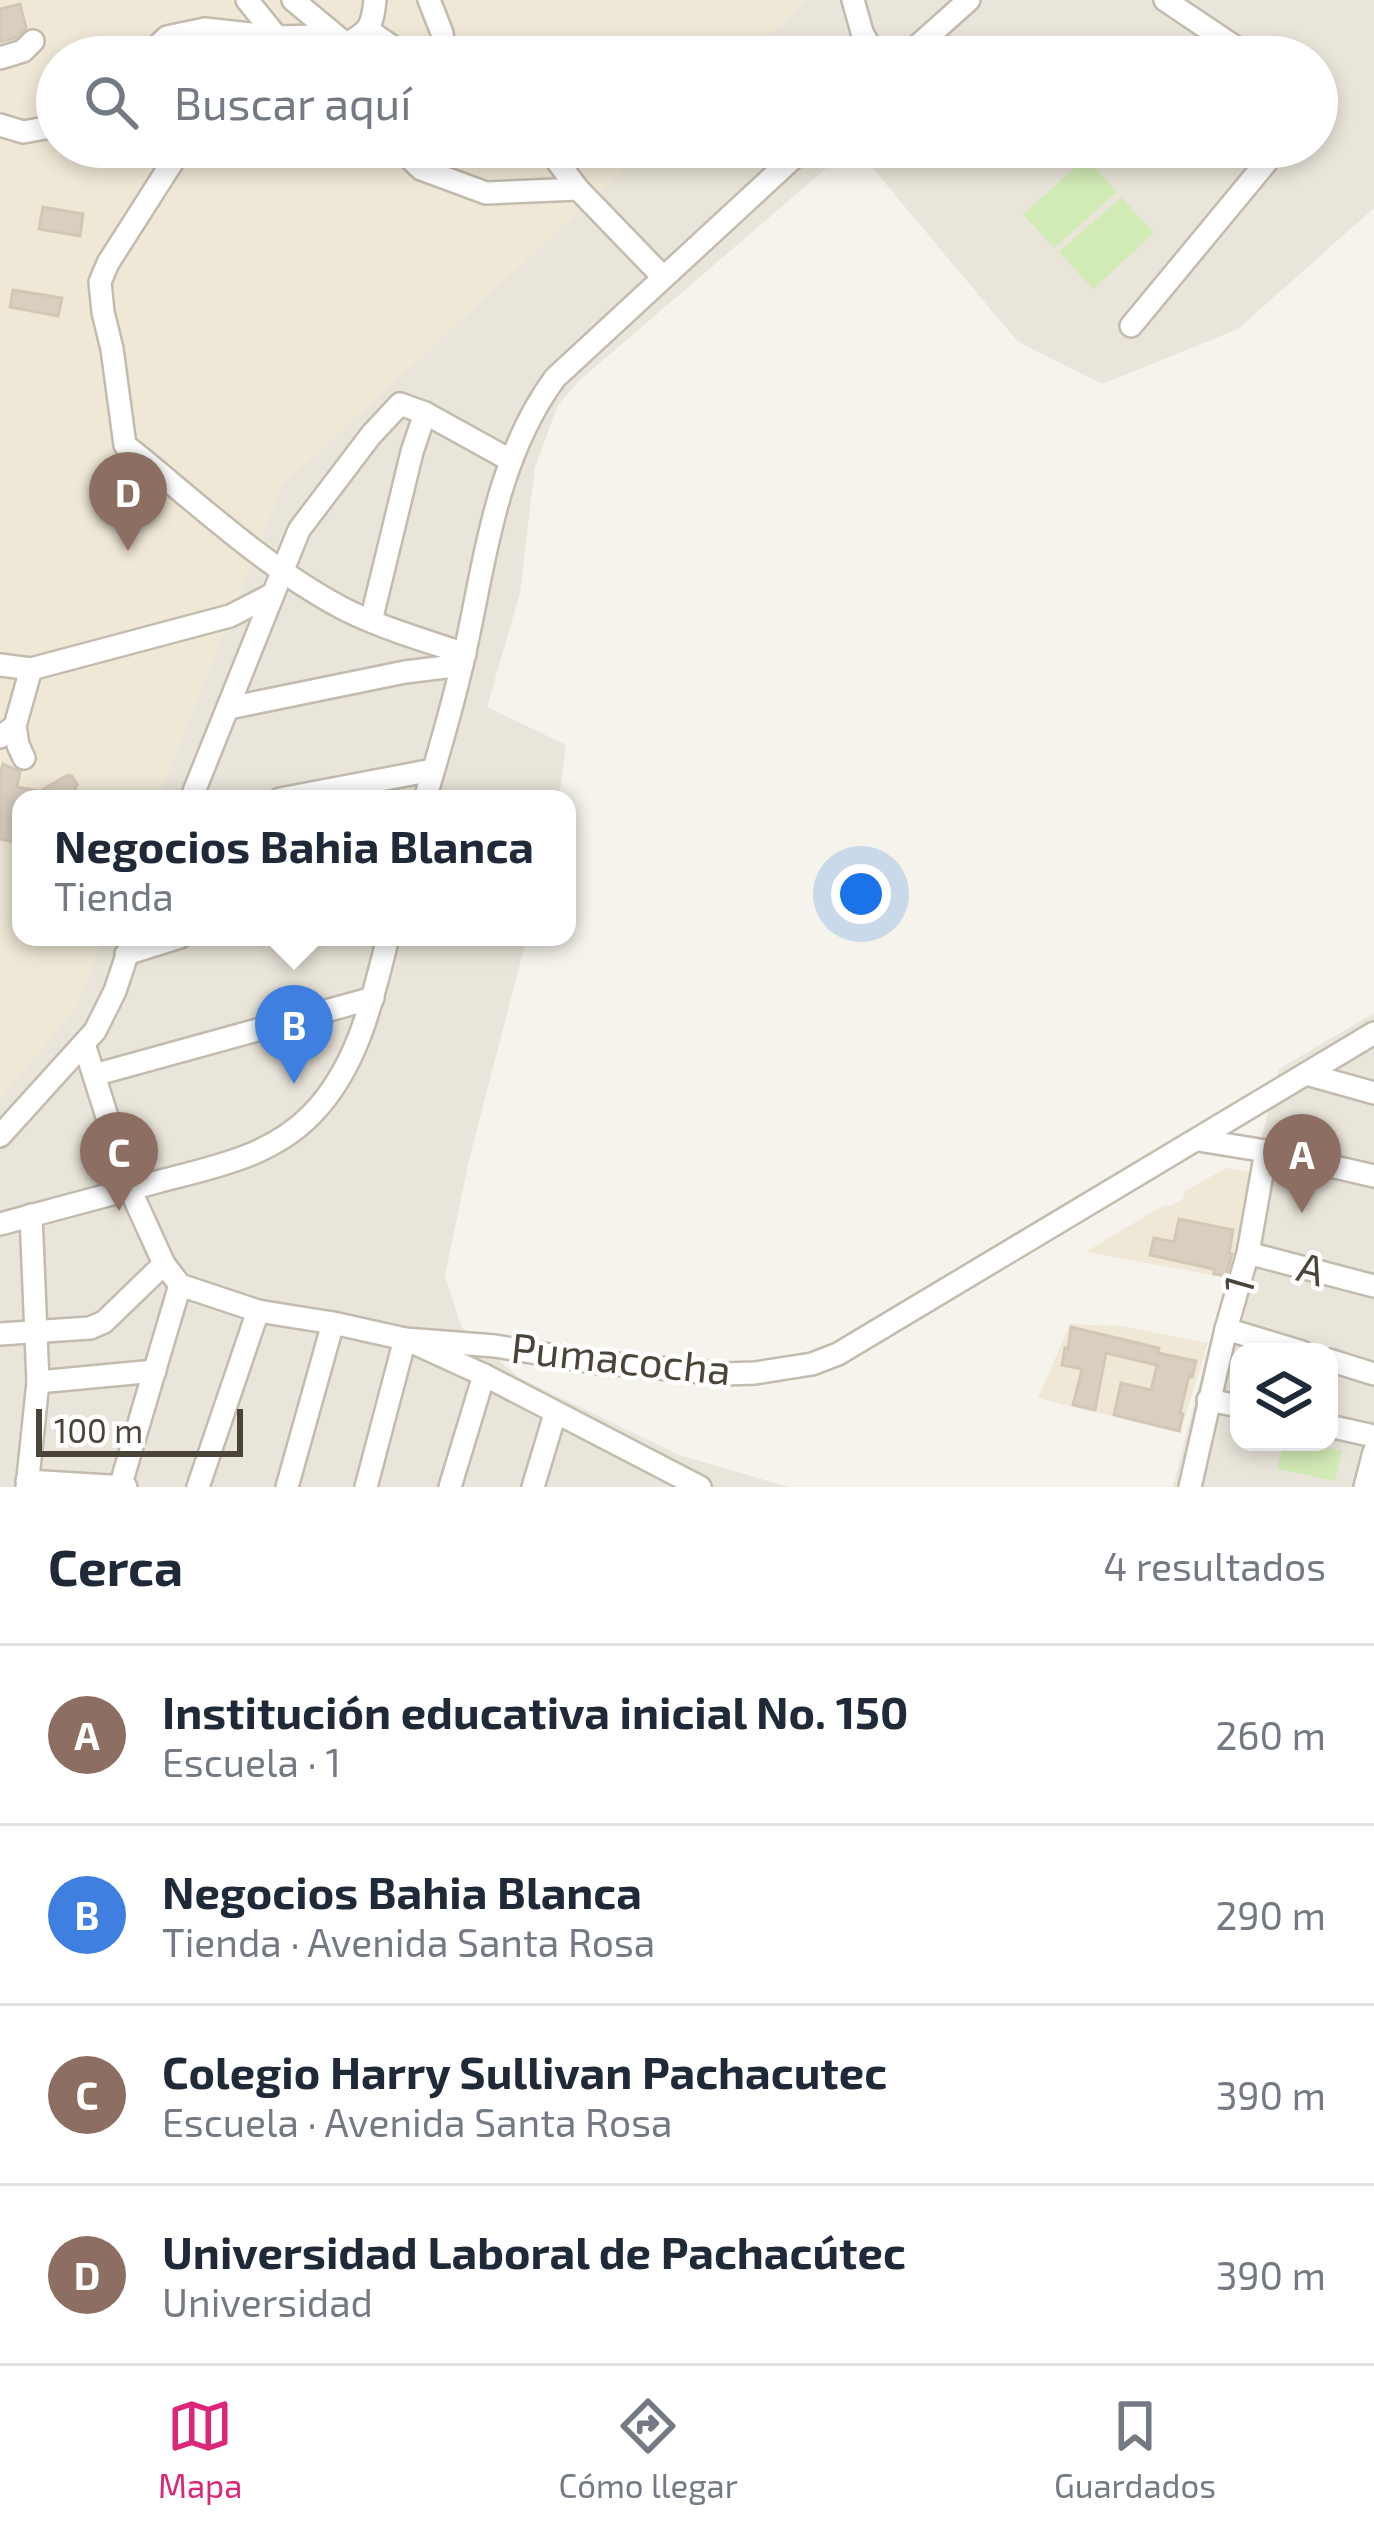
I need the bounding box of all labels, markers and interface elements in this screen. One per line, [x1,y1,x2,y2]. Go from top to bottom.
search box [36,36,1338,168]
icon: search [78,69,144,135]
text: Buscar aquí [174,75,411,129]
pin: D [89,452,167,551]
popup [12,790,576,946]
text: Negocios Bahia Blanca [54,818,534,872]
your location [831,864,891,924]
text: Tienda [54,872,174,919]
pin: B [255,985,333,1084]
pin: C [80,1112,158,1211]
pin: A [1263,1114,1341,1213]
street label: A [1292,1240,1331,1295]
street label: 1 [1211,1270,1263,1299]
street label: Pumacocha [509,1321,734,1393]
map controls [1230,1343,1338,1451]
button: layers [1230,1343,1338,1451]
scale bar [36,1403,243,1456]
text: 100 m [54,1410,143,1450]
text: Cerca [48,1535,183,1596]
text: 4 resultados [1103,1542,1326,1589]
text: Institución educativa inicial No. 150 [162,1684,908,1738]
text: A [74,1711,100,1758]
text: 260 m [1215,1711,1326,1758]
text: Escuela · 1 [162,1738,341,1785]
text: Negocios Bahia Blanca [162,1864,642,1918]
text: B [75,1891,99,1938]
text: 290 m [1215,1891,1326,1938]
text: Tienda · Avenida Santa Rosa [162,1918,655,1965]
text: Colegio Harry Sullivan Pachacutec [162,2044,887,2098]
text: C [76,2071,98,2118]
text: 390 m [1216,2071,1326,2118]
text: Escuela · Avenida Santa Rosa [162,2098,672,2145]
text: Universidad Laboral de Pachacútec [162,2224,906,2278]
text: D [74,2251,100,2298]
text: 390 m [1216,2251,1326,2298]
text: Universidad [162,2278,373,2325]
tab: Mapa [158,2393,242,2505]
tab: Cómo llegar [558,2393,738,2505]
tab: Guardados [1054,2393,1216,2505]

